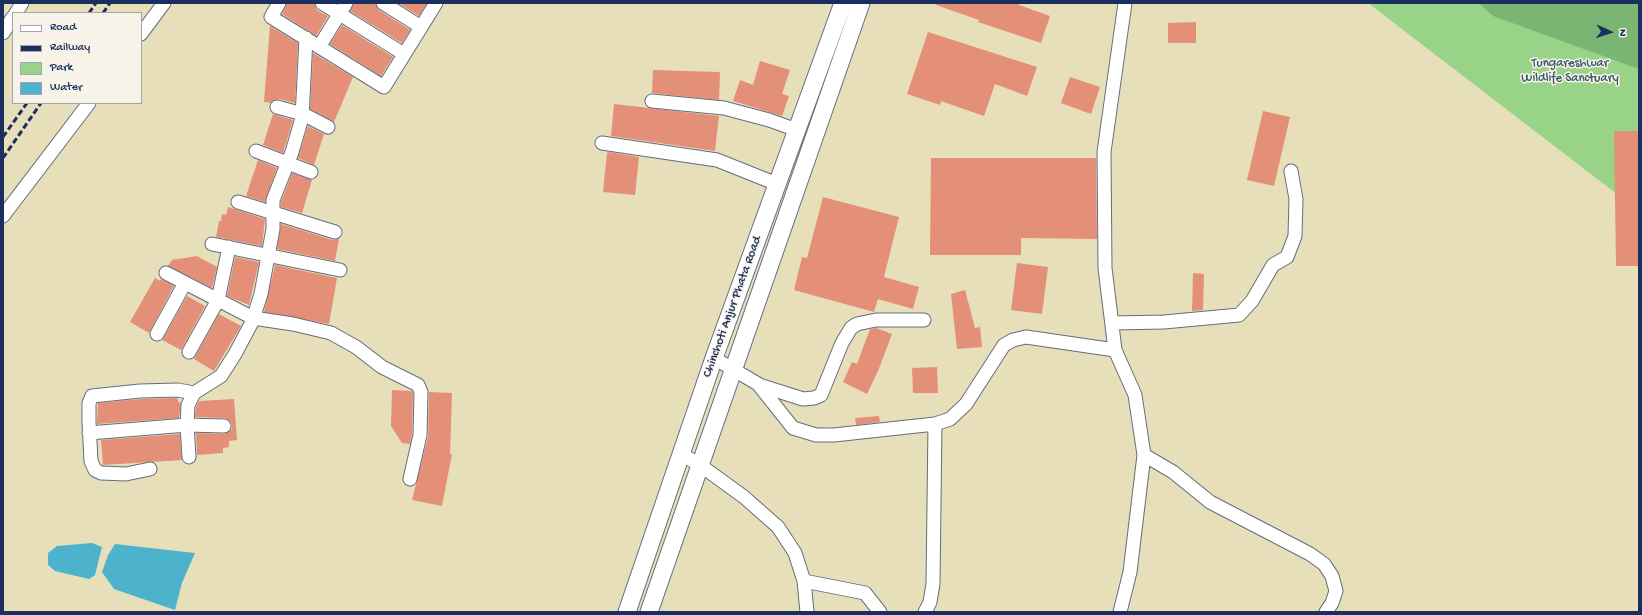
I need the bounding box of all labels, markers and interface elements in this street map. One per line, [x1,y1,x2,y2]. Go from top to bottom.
legend [12,12,142,104]
north arrow [1590,12,1630,52]
text: Road [50,21,76,35]
text: N [1616,29,1628,37]
text: Railway [50,41,90,55]
park label: Tungareshwar Wildlife Sanctuary [1521,56,1619,87]
text: Park [50,61,73,75]
text: Water [50,81,82,95]
street label: Chinchoti Anjur Phata Road [700,234,766,380]

